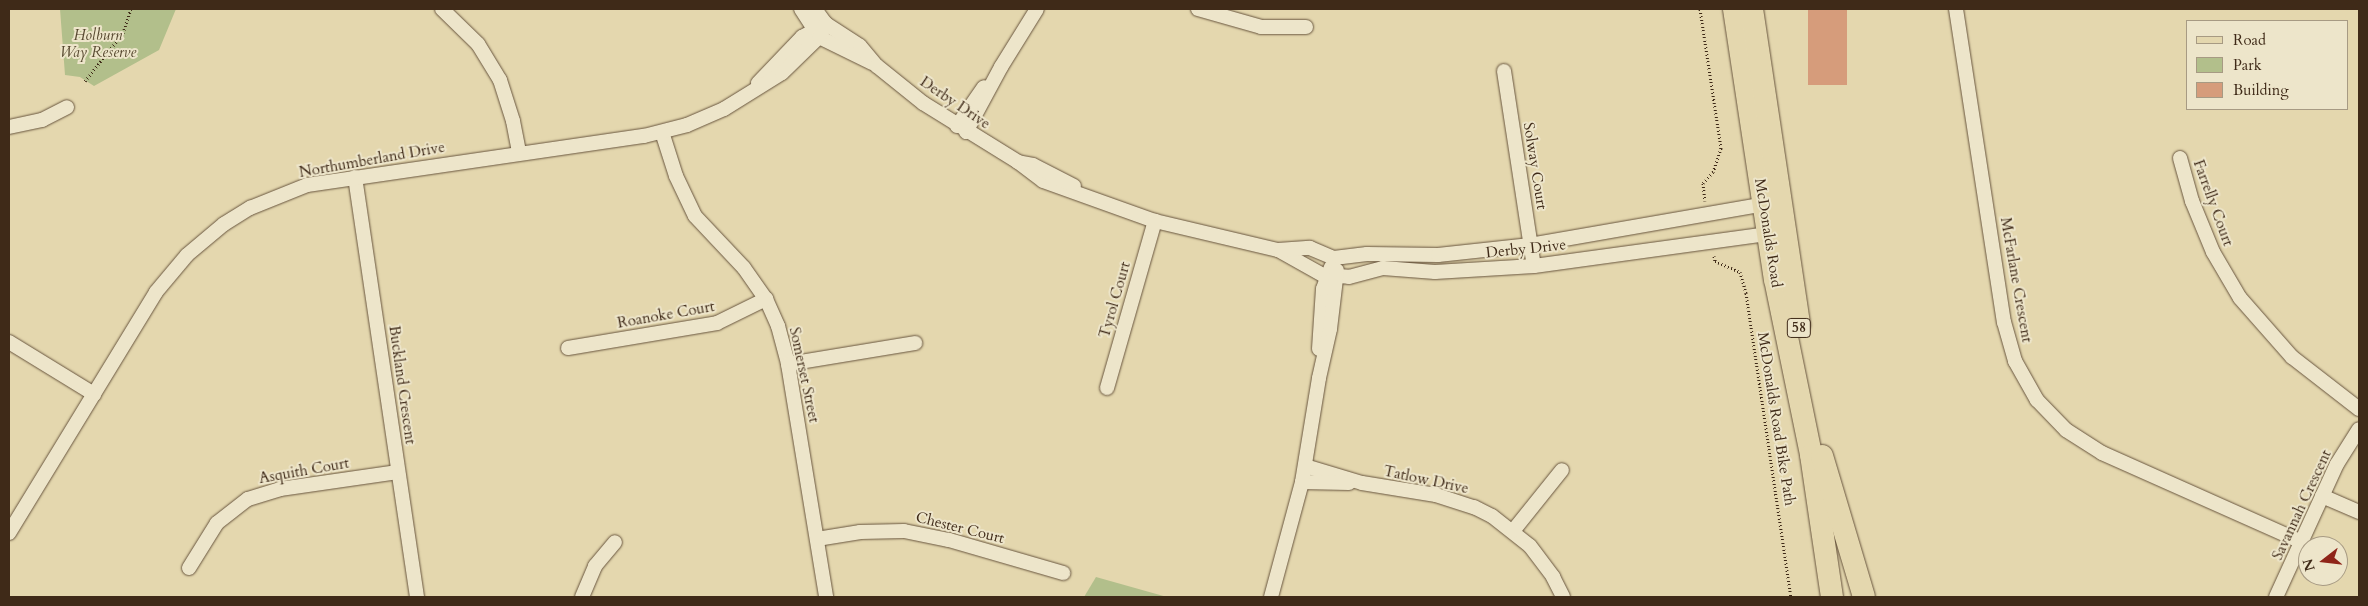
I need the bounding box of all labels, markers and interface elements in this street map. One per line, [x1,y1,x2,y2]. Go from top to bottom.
legend [2186,20,2348,110]
park label: Holburn Way Reserve [60,26,136,61]
text: Road [2233,30,2266,50]
text: Park [2233,55,2262,75]
street label: Derby Drive [916,73,994,133]
text: Building [2233,80,2289,100]
street label: Solway Court [1519,121,1551,211]
street label: Northumberland Drive [298,138,446,182]
street label: Farrelly Court [2189,157,2237,249]
street label: McDonalds Road [1751,177,1785,289]
street label: McFarlane Crescent [1996,216,2036,344]
street label: Derby Drive [1485,236,1567,262]
street label: Tyrol Court [1096,260,1134,340]
street label: Roanoke Court [616,298,716,332]
road number: 58 [1786,316,1812,339]
street label: Buckland Crescent [385,324,419,446]
street label: Somerset Street [785,326,823,424]
street label: McDonalds Road Bike Path [1753,331,1799,507]
street label: Savannah Crescent [2269,447,2335,563]
street label: Asquith Court [258,454,350,488]
street label: Tatlow Drive [1382,462,1470,498]
street label: Chester Court [914,508,1006,548]
north arrow [2298,536,2348,586]
text: N [2298,557,2320,573]

